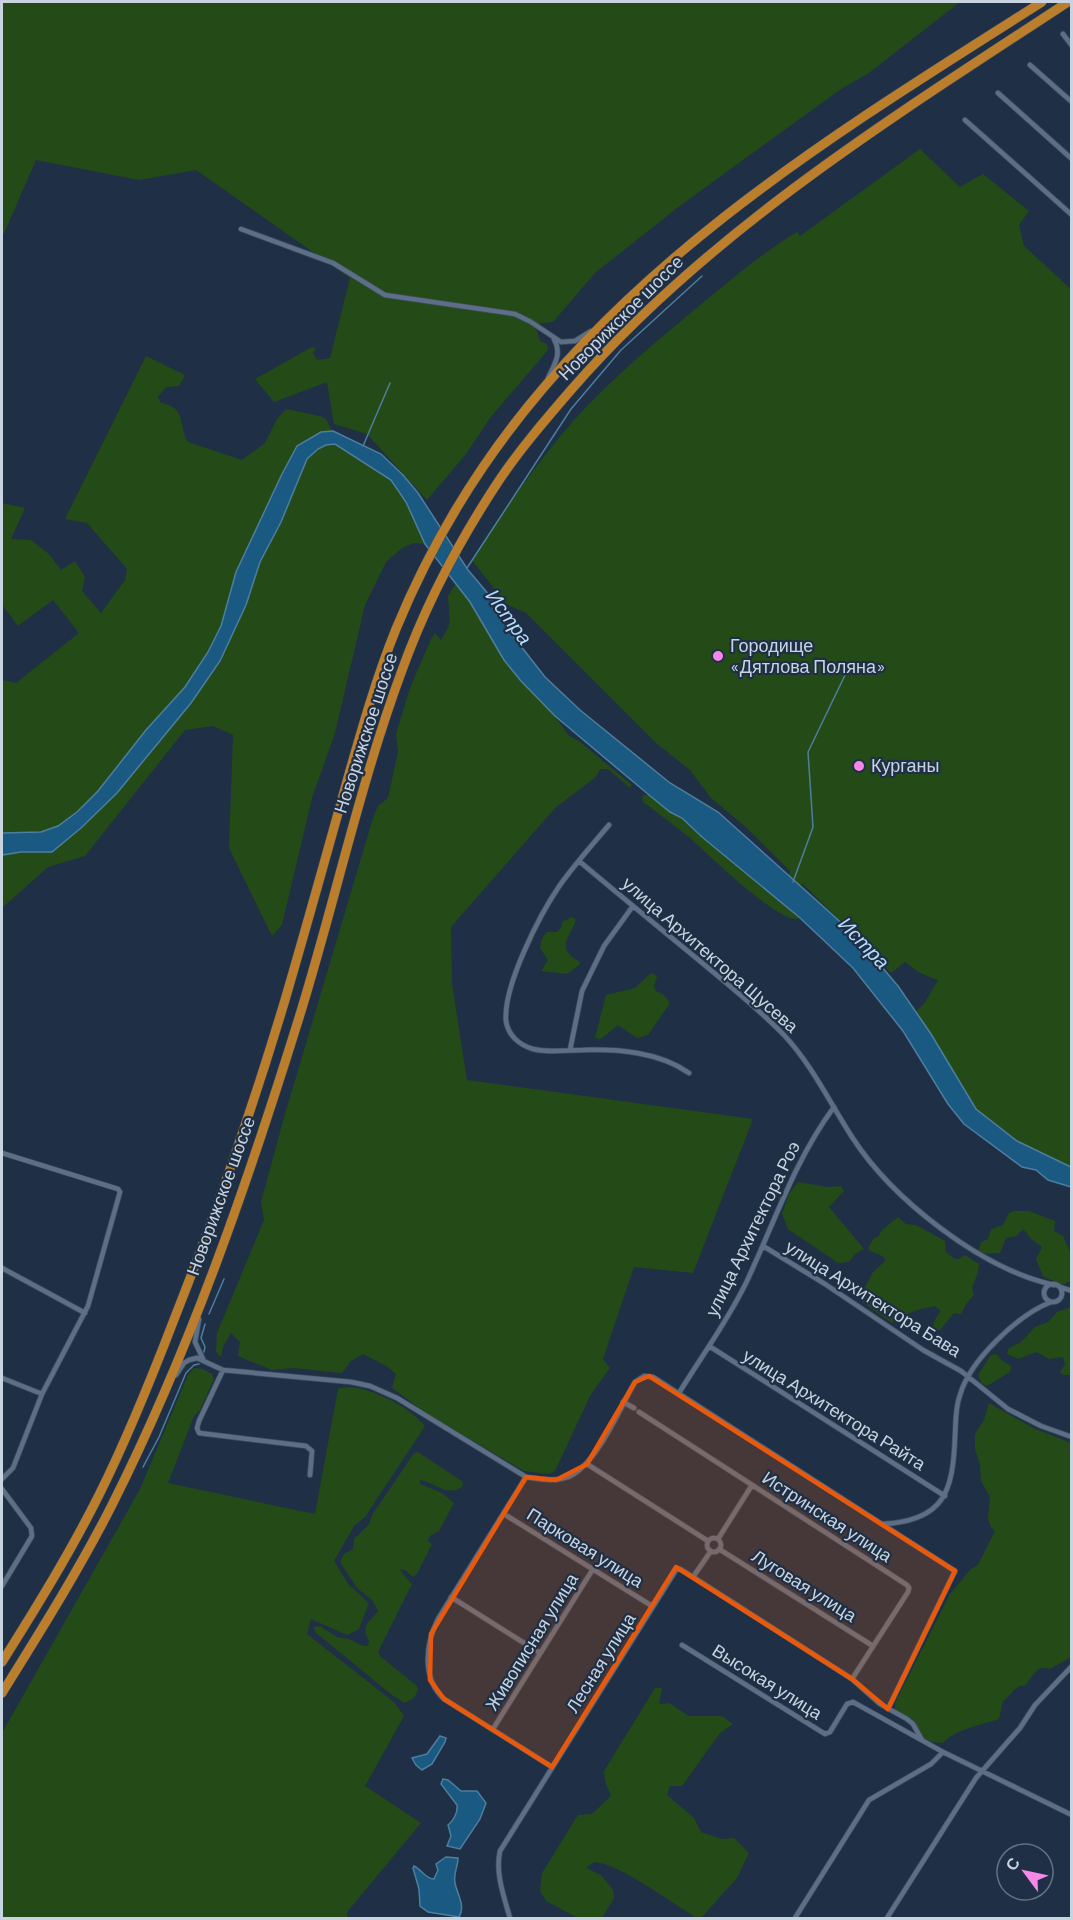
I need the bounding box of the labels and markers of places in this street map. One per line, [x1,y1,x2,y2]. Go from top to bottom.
place label: Городище «Дятлова Поляна» [730,634,886,677]
marker: Городище «Дятлова Поляна» [711,649,725,663]
place label: Курганы [871,754,939,776]
marker: Курганы [852,759,866,773]

